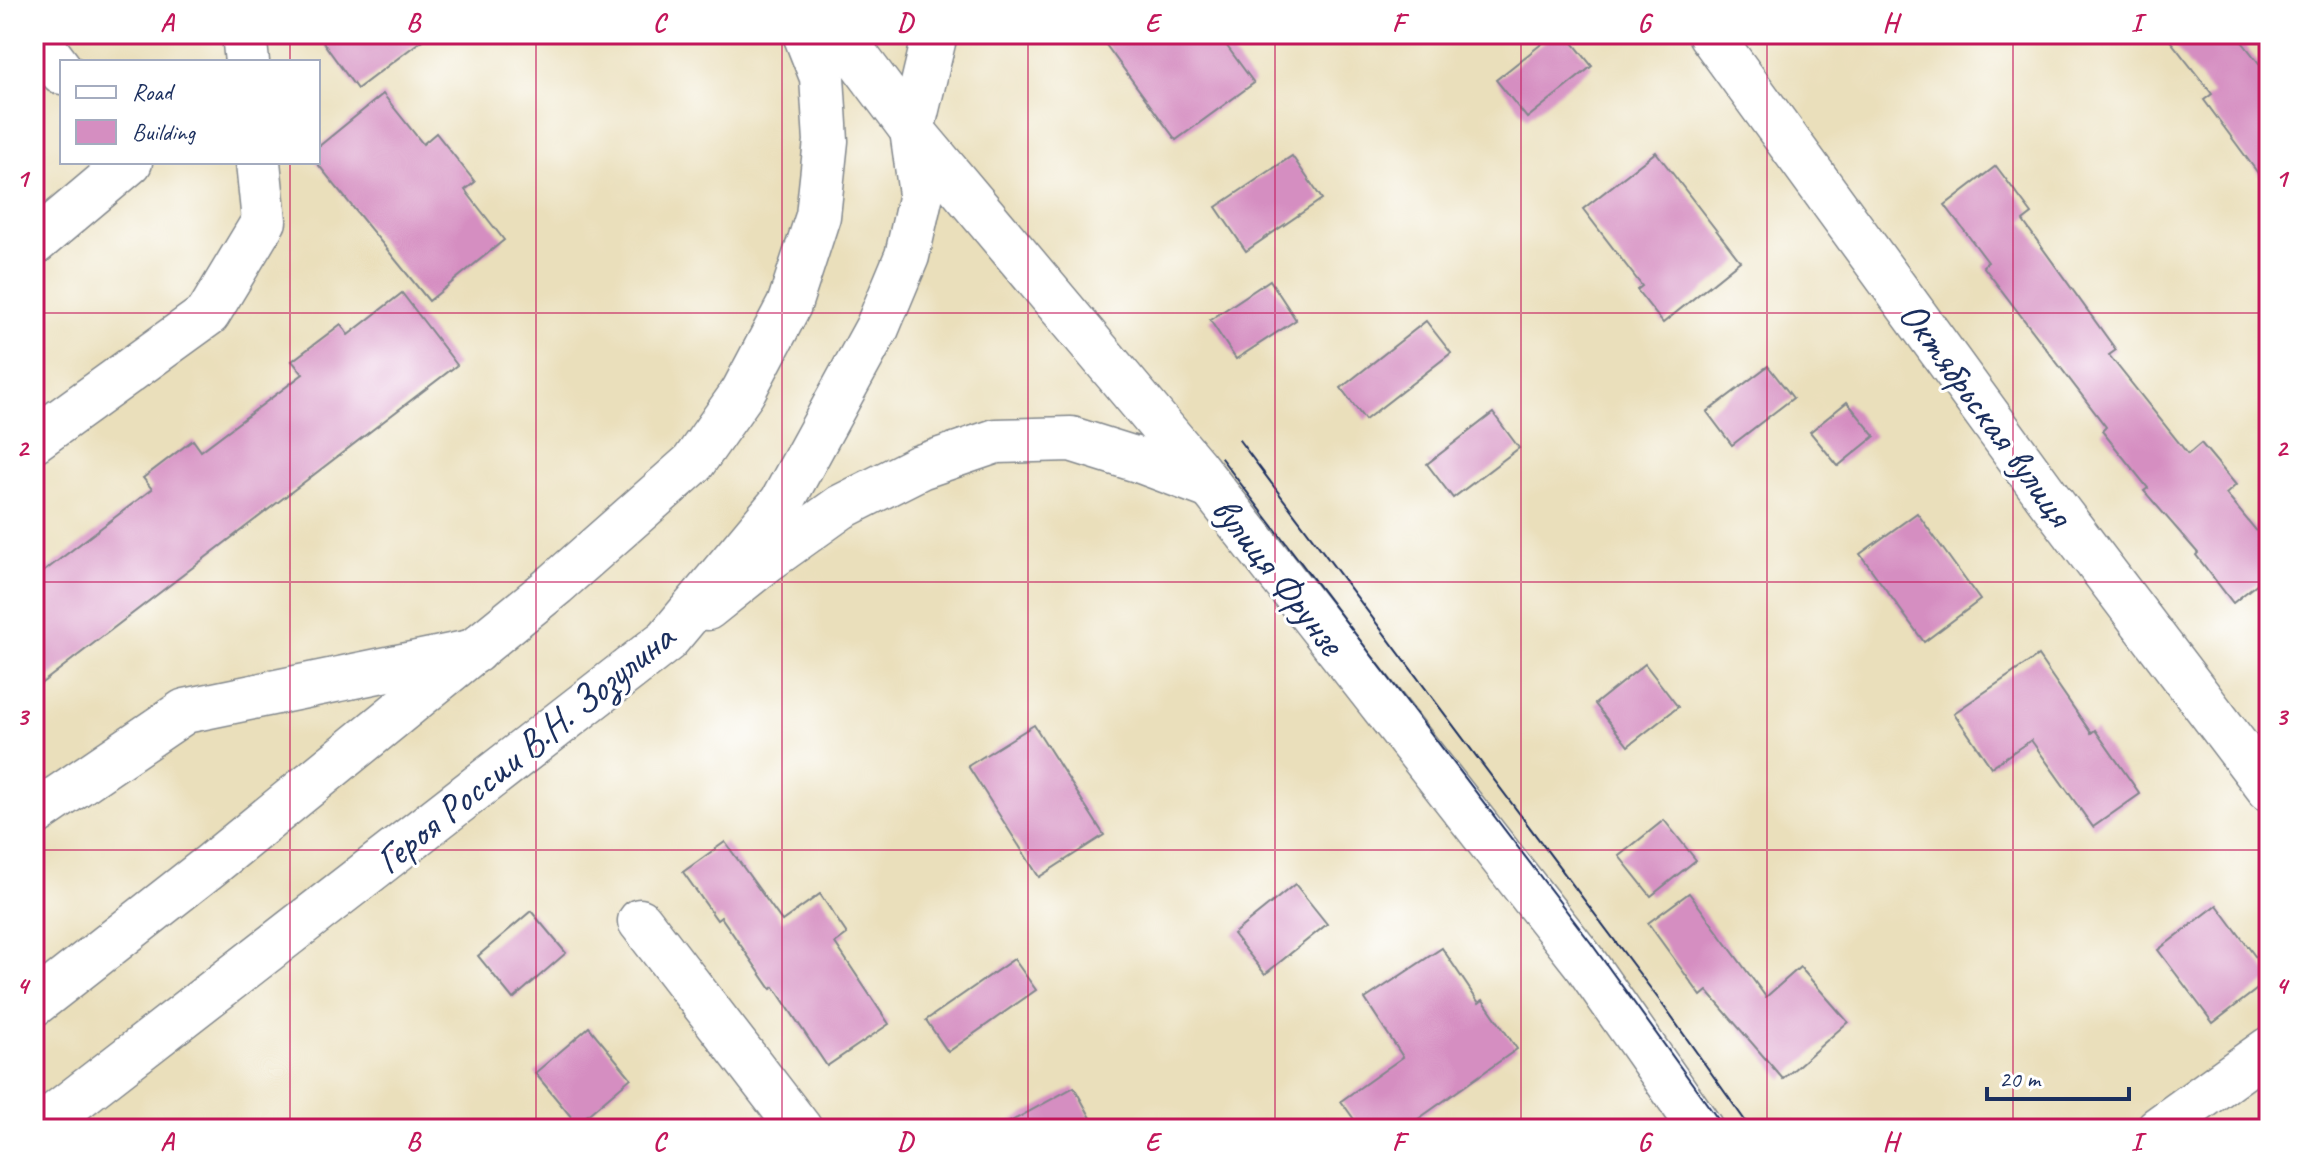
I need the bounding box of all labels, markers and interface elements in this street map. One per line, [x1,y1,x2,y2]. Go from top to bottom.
text: A [160,6,175,39]
text: B [406,6,422,39]
text: C [653,6,669,39]
text: D [897,6,915,39]
text: E [1145,6,1163,39]
text: F [1392,6,1410,39]
text: G [1638,6,1654,39]
text: H [1883,6,1903,39]
text: I [2131,6,2148,39]
legend [60,60,320,164]
text: Road [132,77,176,107]
text: Building [132,117,197,147]
text: 1 [16,162,31,195]
text: 1 [2275,162,2290,195]
street label: Октябрьская вулиця [1888,291,2087,539]
text: 2 [16,431,30,464]
text: 2 [2275,431,2289,464]
street label: вулиця Фрунзе [1201,486,1358,668]
street label: Героя России В.Н. Зозулина [365,611,686,885]
text: 3 [16,700,30,733]
text: 3 [2275,700,2289,733]
text: 4 [16,969,31,1002]
text: 4 [2275,969,2290,1002]
scale bar [1987,1051,2129,1101]
text: 20 m [1999,1064,2042,1094]
text: A [160,1125,175,1158]
text: B [406,1125,422,1158]
text: C [653,1125,669,1158]
text: D [897,1125,915,1158]
text: E [1145,1125,1163,1158]
text: F [1392,1125,1410,1158]
text: G [1638,1125,1654,1158]
text: H [1883,1125,1903,1158]
text: I [2131,1125,2148,1158]

